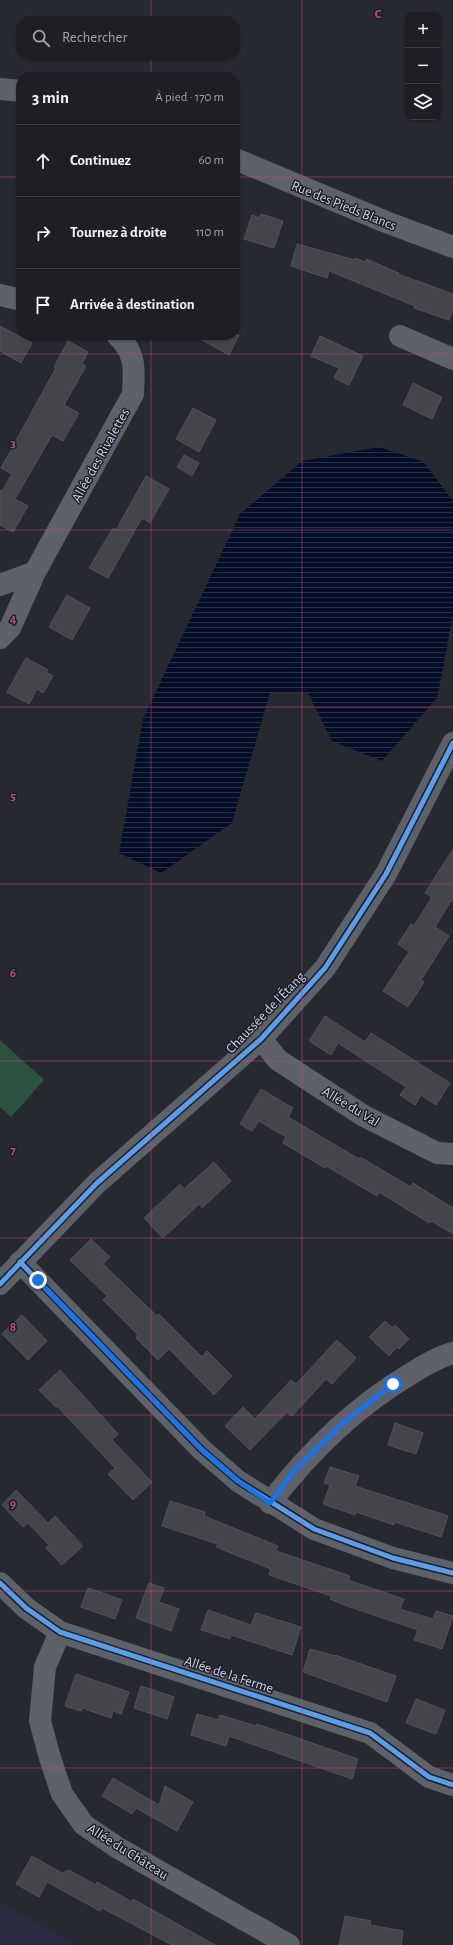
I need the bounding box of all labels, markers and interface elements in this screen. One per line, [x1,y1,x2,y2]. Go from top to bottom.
text: C [375,8,382,21]
map controls [405,12,441,120]
button: + [405,12,441,48]
search box [16,16,240,60]
icon: search [30,27,52,49]
text: Rechercher [62,30,127,45]
button: − [405,48,441,84]
button: layers [405,84,441,120]
text: 3 min [32,89,69,106]
text: À pied · 170 m [155,91,224,104]
icon: ahead [32,150,54,172]
text: Continuez [70,153,131,168]
text: 60 m [198,154,224,167]
street label: Rue des Pieds Blancs [289,179,398,233]
icon: right [32,222,54,244]
text: Tournez à droite [70,225,167,240]
text: 110 m [196,226,224,239]
icon: arrive [32,294,54,316]
text: Arrivée à destination [70,297,195,312]
street label: Allée des Rivalettes [69,406,132,505]
text: 3 [10,437,16,450]
text: 4 [10,613,17,626]
text: 5 [10,790,16,803]
text: 6 [10,967,16,980]
street label: Chaussée de l'Étang [221,967,308,1056]
street label: Allée du Val [319,1084,382,1129]
text: 7 [10,1144,16,1157]
route end [29,1271,47,1289]
text: 8 [10,1321,16,1334]
route start [384,1375,402,1393]
text: 9 [10,1498,16,1511]
street label: Allée de la Ferme [182,1654,275,1696]
street label: Allée du Château [85,1821,170,1882]

